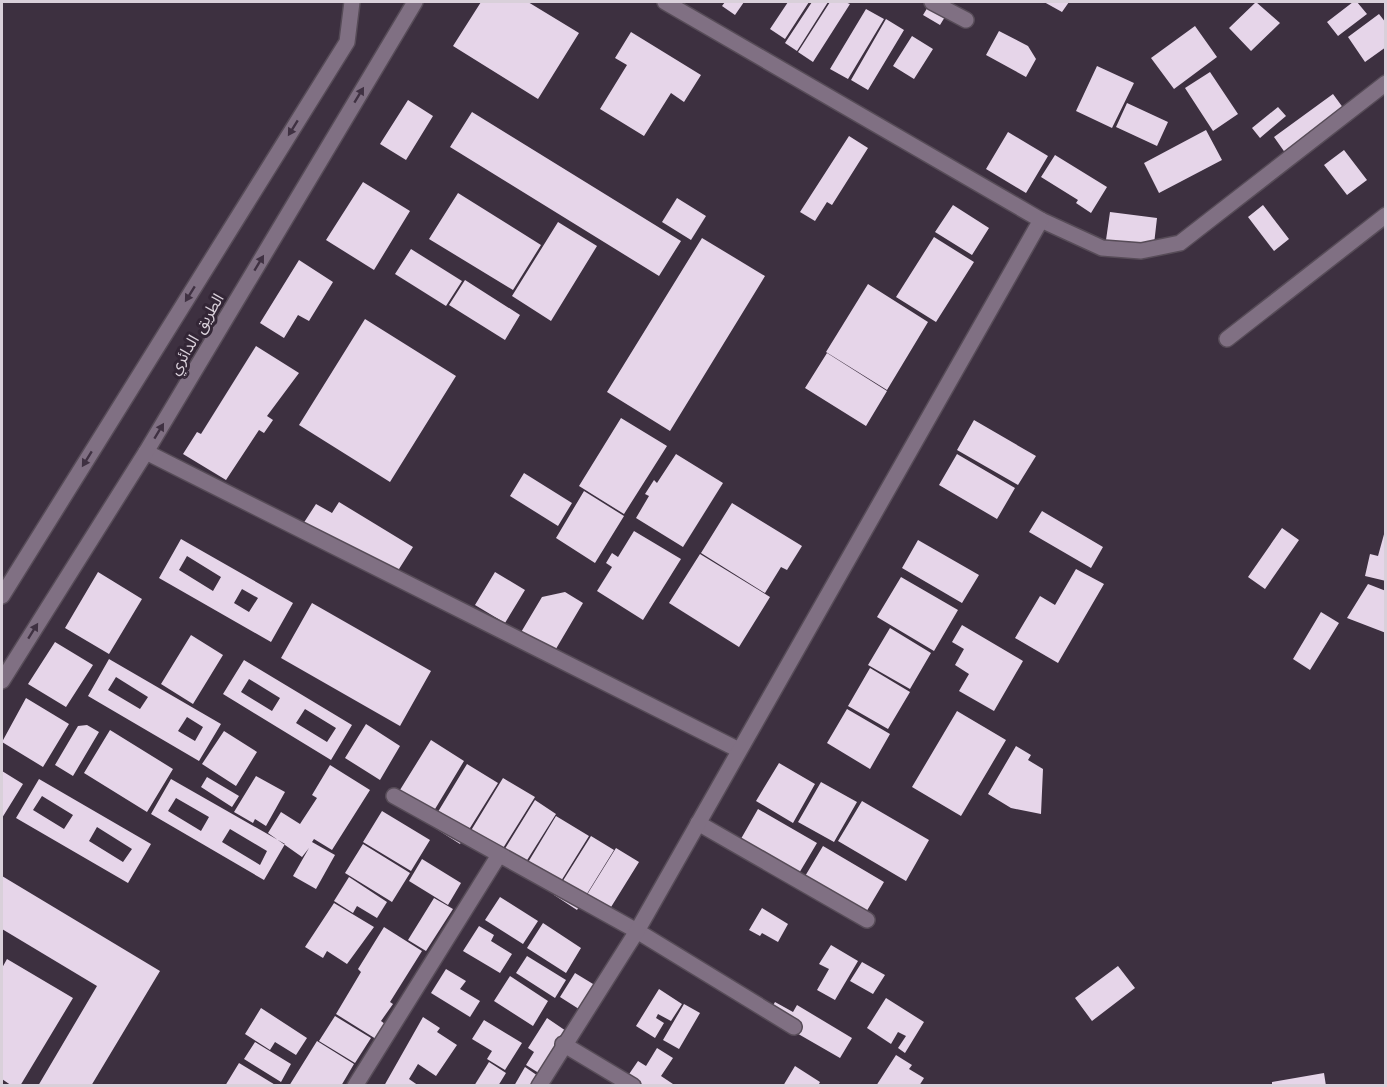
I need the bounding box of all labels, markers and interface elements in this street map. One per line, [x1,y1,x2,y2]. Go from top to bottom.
one-way arrow [353,87,364,103]
one-way arrow [288,120,299,136]
one-way arrow [253,255,264,271]
one-way arrow [185,286,196,302]
street label: الطريق الدائري [164,290,230,379]
one-way arrow [154,422,164,439]
one-way arrow [82,451,93,467]
one-way arrow [27,623,38,639]

